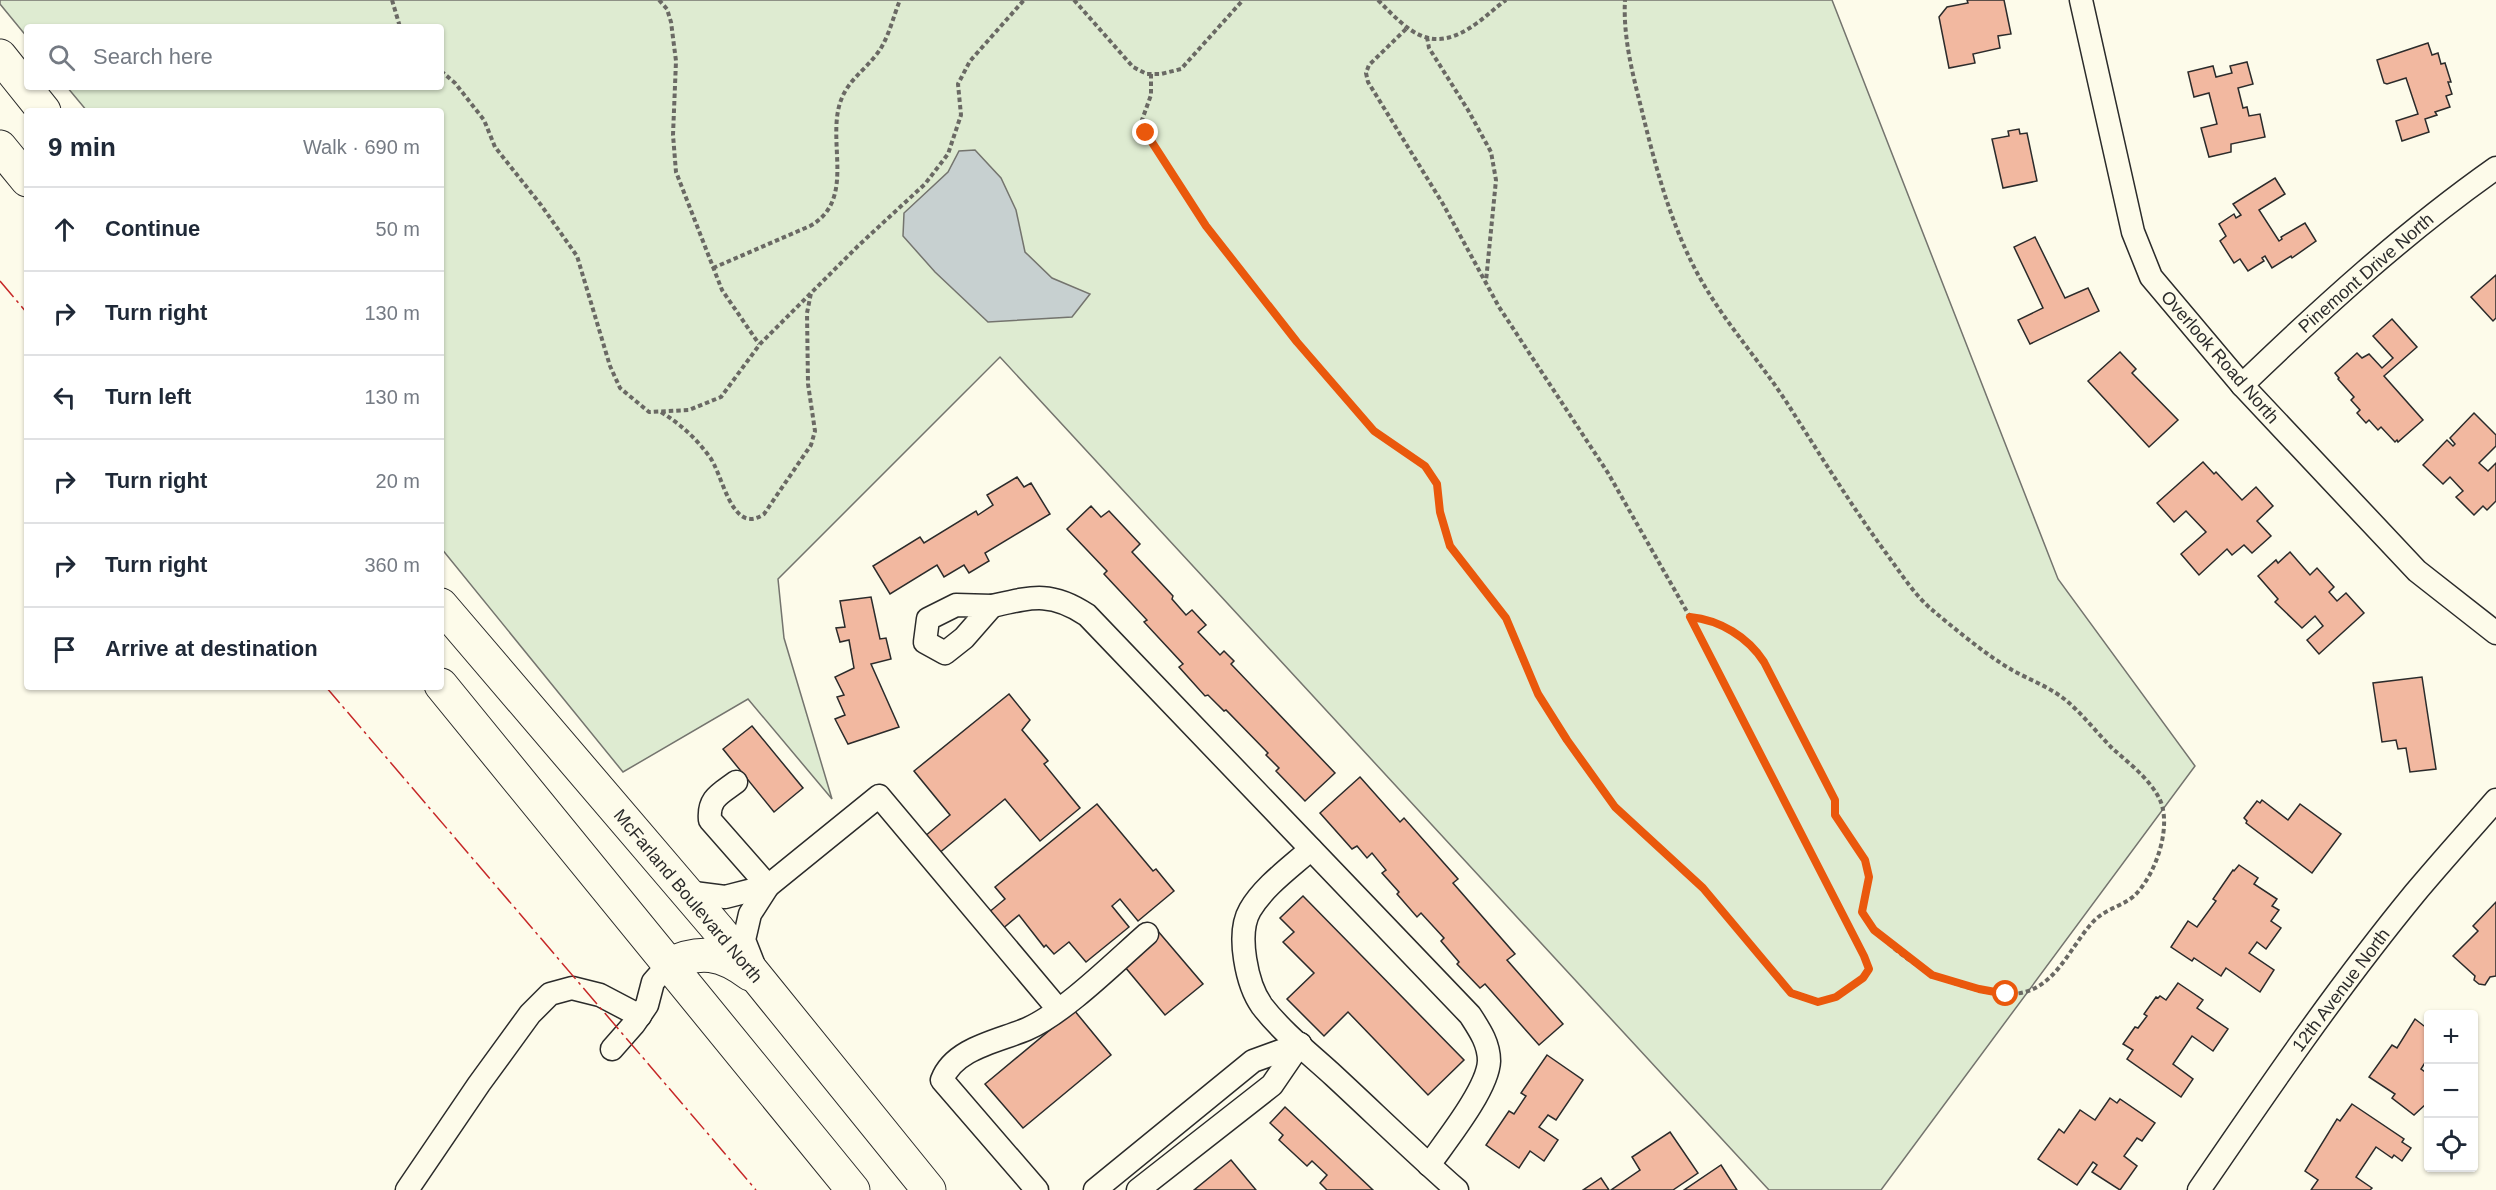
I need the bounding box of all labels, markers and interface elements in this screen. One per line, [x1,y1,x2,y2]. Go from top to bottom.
search box [24,24,444,90]
icon: search [45,41,78,74]
text: Search here [93,44,213,69]
route end [1132,119,1158,145]
text: 9 min [48,132,116,162]
text: Walk · 690 m [303,136,420,158]
street label: Pinemont Drive North [2295,209,2437,337]
icon: ahead [48,213,81,246]
text: Continue [105,216,200,241]
text: 50 m [376,218,420,240]
street label: Overlook Road North [2157,287,2283,427]
icon: right [48,297,81,330]
text: Turn right [105,300,207,325]
text: 130 m [364,302,420,324]
icon: left [48,381,81,414]
text: Turn left [105,384,191,409]
text: 130 m [364,386,420,408]
icon: right [48,465,81,498]
text: Turn right [105,468,207,493]
text: 20 m [376,470,420,492]
icon: right [48,549,81,582]
text: Turn right [105,552,207,577]
text: 360 m [364,554,420,576]
icon: arrive [48,633,81,666]
text: Arrive at destination [105,636,318,661]
street label: McFarland Boulevard North [610,805,766,987]
street label: 12th Avenue North [2288,925,2394,1055]
route start [1992,980,2018,1006]
map controls [2424,1010,2478,1172]
button: + [2424,1010,2478,1064]
button: − [2424,1064,2478,1118]
button: locate [2424,1118,2478,1172]

